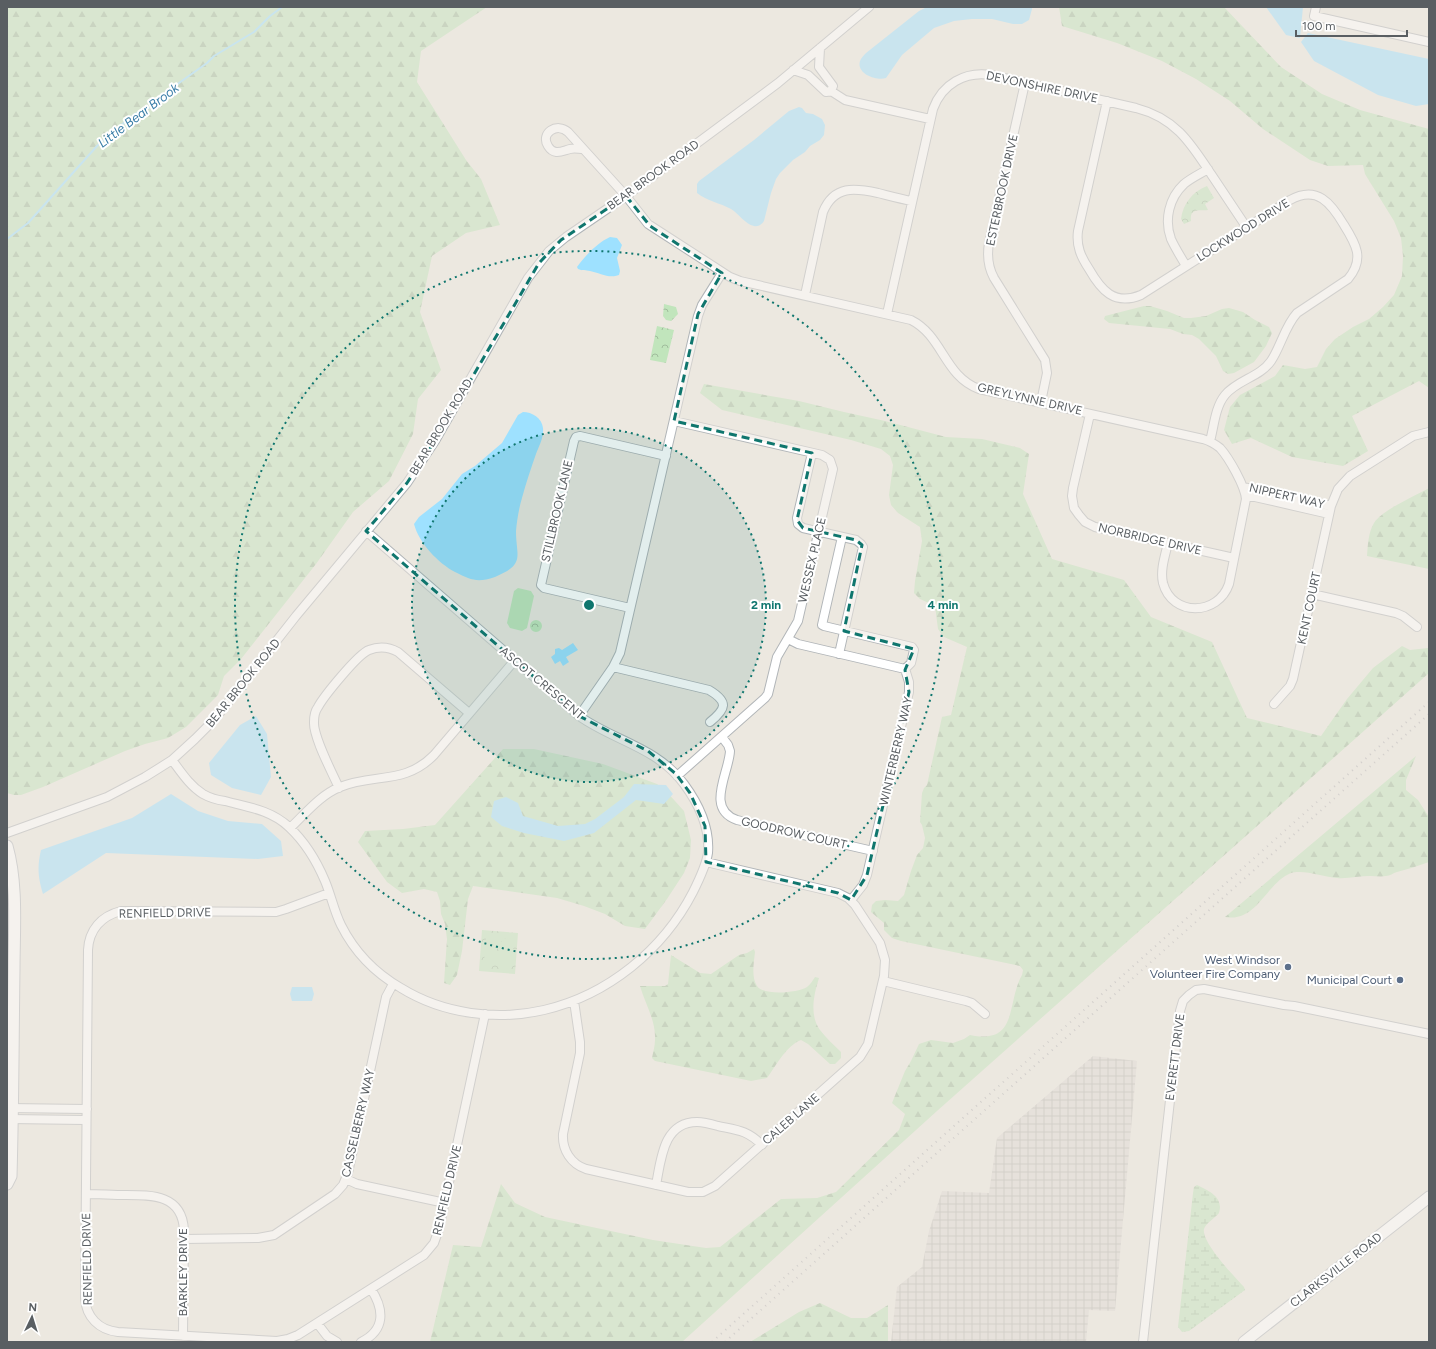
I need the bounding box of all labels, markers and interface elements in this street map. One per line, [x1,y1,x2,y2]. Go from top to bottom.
scale bar [1296,12,1407,38]
text: 100 m [1302,19,1336,33]
street label: DEVONSHIRE DRIVE [985,68,1099,106]
water label: Little Bear Brook [95,80,182,151]
street label: ESTERBROOK DRIVE [983,133,1021,247]
street label: BEAR BROOK ROAD [604,137,702,213]
street label: LOCKWOOD DRIVE [1194,196,1292,264]
street label: BEAR BROOK ROAD [407,376,475,478]
street label: GREYLYNNE DRIVE [976,380,1084,418]
street label: STILLBROOK LANE [538,459,576,563]
street label: NIPPERT WAY [1248,481,1327,512]
street label: WESSEX PLACE [795,516,829,604]
street label: NORBRIDGE DRIVE [1097,520,1203,558]
street label: KENT COURT [1294,570,1324,646]
centre of rings [582,598,596,612]
text: 2 min [751,598,781,612]
text: 4 min [928,598,959,612]
street label: BEAR BROOK ROAD [203,636,283,730]
street label: ASCOT CRESCENT [497,644,587,722]
street label: WINTERBERRY WAY [877,694,916,807]
street label: GOODROW COURT [740,814,848,852]
street label: RENFIELD DRIVE [119,905,211,921]
place label: West Windsor Volunteer Fire Company [1150,953,1281,981]
marker: West Windsor Volunteer Fire Company [1283,962,1293,972]
place label: Municipal Court [1307,973,1392,987]
marker: Municipal Court [1395,975,1405,985]
street label: EVERETT DRIVE [1163,1013,1187,1101]
street label: CASSELBERRY WAY [339,1067,377,1179]
street label: CALEB LANE [760,1090,822,1148]
street label: RENFIELD DRIVE [430,1143,464,1237]
street label: RENFIELD DRIVE [79,1213,95,1305]
street label: BARKLEY DRIVE [176,1228,190,1316]
street label: CLARKSVILLE ROAD [1287,1230,1385,1310]
north arrow [12,1297,52,1337]
text: N [28,1301,37,1314]

